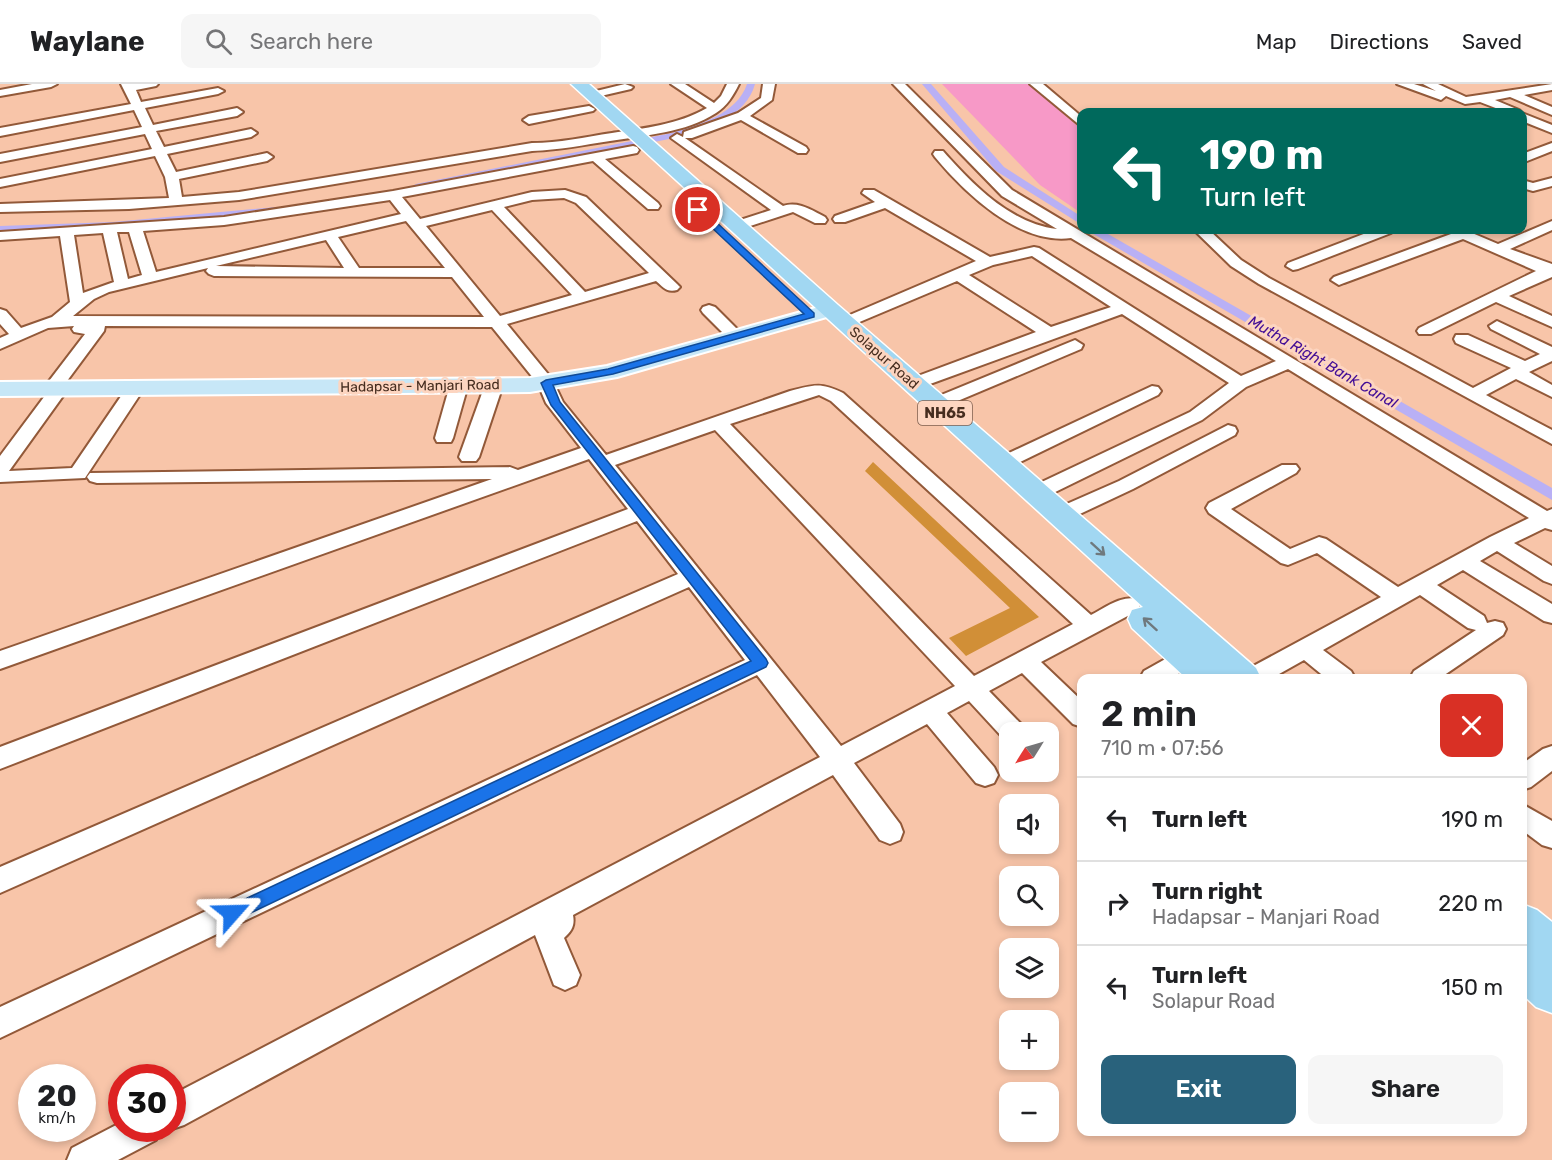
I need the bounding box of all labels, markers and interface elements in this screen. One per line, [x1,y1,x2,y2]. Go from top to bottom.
search box [181,14,601,68]
text: Waylane [30,25,145,58]
icon: search [202,25,235,58]
text: Search here [250,28,373,55]
text: Map [1256,29,1297,54]
text: Directions [1330,29,1429,54]
text: Saved [1462,29,1522,54]
text: 190 m [1200,130,1324,180]
icon: left [1101,132,1179,210]
text: Turn left [1200,181,1305,213]
pin [672,184,723,235]
icon: arrive [681,193,714,226]
water label: Mutha Right Bank Canal [1245,312,1401,412]
street label: Solapur Road [846,323,922,393]
street label: Hadapsar - Manjari Road [340,376,500,396]
road number: NH65 [918,401,972,425]
one-way arrow [1090,542,1106,555]
one-way arrow [1143,618,1158,632]
text: 2 min [1101,692,1197,735]
button: close [1440,694,1503,757]
north arrow [999,722,1059,782]
map controls [999,722,1059,1142]
text: 710 m · 07:56 [1101,736,1224,760]
button: sound [999,794,1059,854]
icon: left [1101,803,1134,836]
text: Turn left [1152,806,1247,833]
text: 190 m [1442,806,1503,833]
button: search [999,866,1059,926]
text: Turn right [1152,878,1262,905]
position arrow [200,881,264,945]
icon: right [1101,887,1134,920]
text: 220 m [1438,890,1503,917]
text: Hadapsar - Manjari Road [1152,905,1380,929]
button: layers [999,938,1059,998]
text: Turn left [1152,962,1247,989]
icon: left [1101,971,1134,1004]
text: 150 m [1442,974,1503,1001]
text: Solapur Road [1152,989,1275,1013]
button: + [999,1010,1059,1070]
button: Exit [1101,1055,1296,1124]
button: Share [1308,1055,1503,1124]
speed limit sign: 30 [108,1064,186,1142]
text: 20 [37,1078,77,1114]
button: − [999,1082,1059,1142]
text: km/h [38,1109,76,1127]

